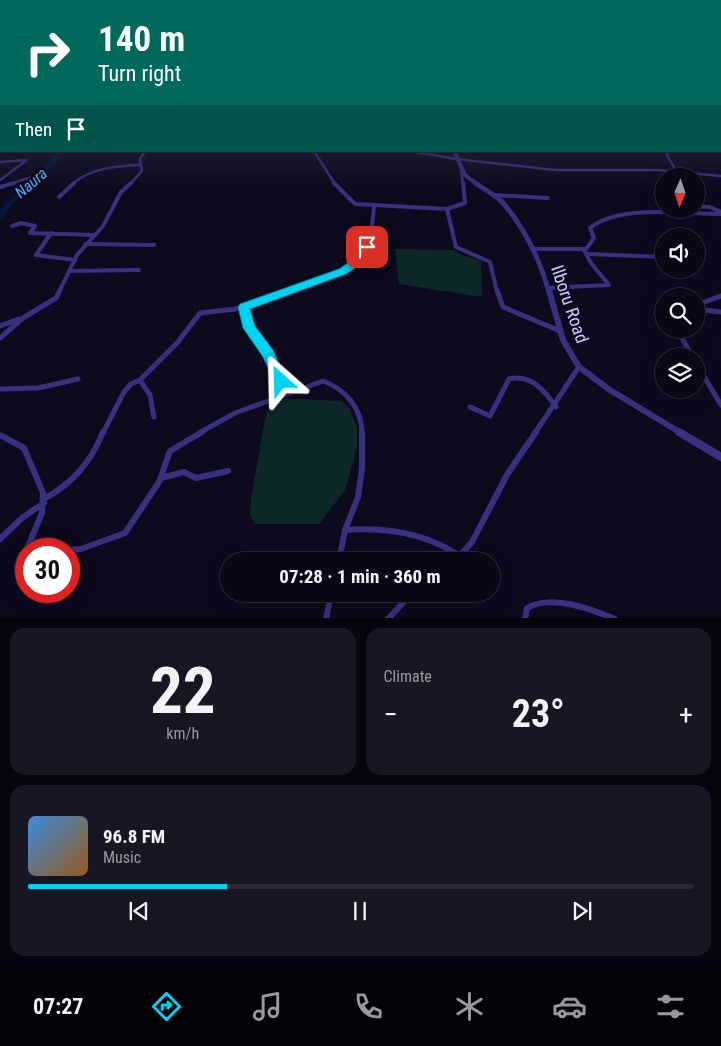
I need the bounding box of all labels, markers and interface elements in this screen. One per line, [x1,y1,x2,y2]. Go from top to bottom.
text: 140 m [98,19,185,60]
icon: right [15,20,80,85]
text: Turn right [98,61,181,86]
icon: arrive [62,115,90,143]
text: Then [15,118,52,141]
water label: Naura [11,164,51,202]
north arrow [655,168,705,218]
map controls [655,168,705,398]
pin [346,226,388,268]
button: sound [655,228,705,278]
icon: arrive [353,233,381,261]
street label: Ilboru Road [547,262,593,346]
button: search [655,288,705,338]
button: layers [655,348,705,398]
position arrow [254,354,306,406]
speed limit sign: 30 [15,538,80,603]
text: 07:28 · 1 min · 360 m [279,565,441,588]
text: 22 [150,653,216,729]
text: Climate [384,667,432,686]
text: 23° [512,692,565,736]
text: − [384,698,398,731]
text: + [679,698,693,731]
text: km/h [166,724,199,743]
text: 96.8 FM [103,825,165,848]
text: Music [103,848,141,867]
icon: previous [125,897,153,925]
icon: pause [346,897,374,925]
icon: next [568,897,596,925]
icon: directions [149,989,184,1024]
icon: music [250,989,285,1024]
icon: phone [351,989,386,1024]
icon: climate [452,989,487,1024]
icon: car [552,989,587,1024]
icon: filters [653,989,688,1024]
text: 07:27 [33,994,83,1019]

